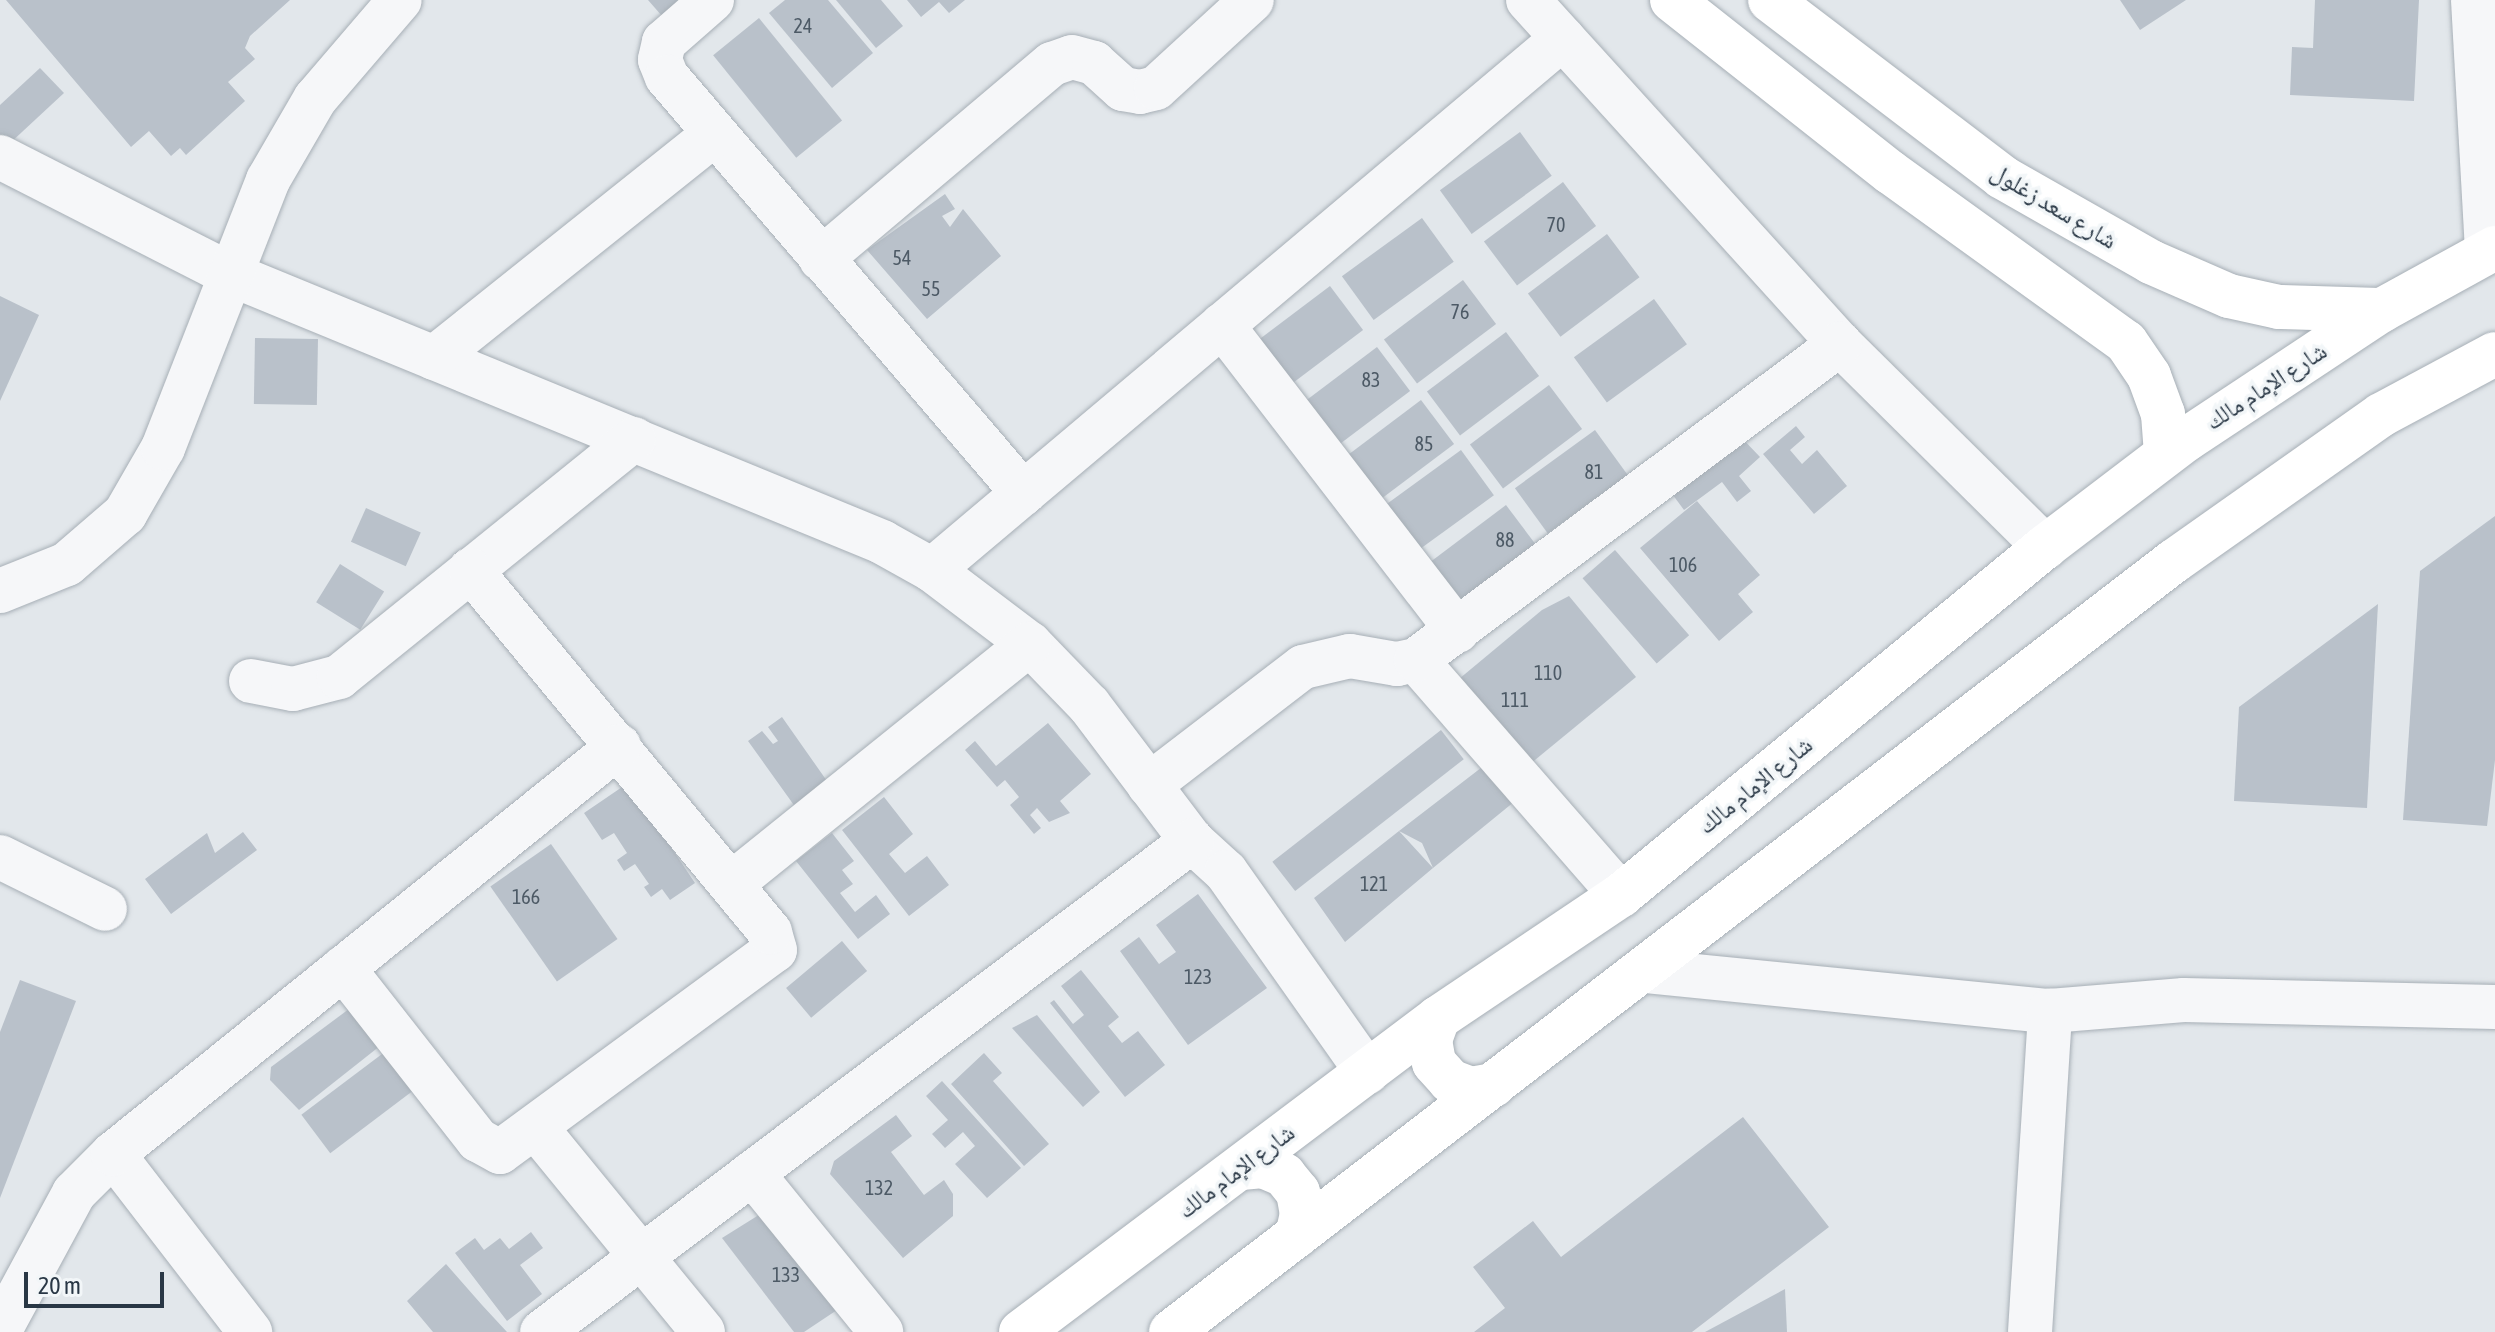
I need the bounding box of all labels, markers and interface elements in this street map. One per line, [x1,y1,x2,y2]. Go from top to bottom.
house number: 24 [794,13,812,37]
street label: شارع سعد زغلول [1986,157,2122,255]
house number: 70 [1547,212,1565,236]
house number: 54 [893,245,911,269]
house number: 55 [922,276,940,300]
house number: 76 [1451,299,1469,323]
street label: شارع الإمام مالك [2200,336,2332,436]
house number: 83 [1362,367,1380,391]
house number: 85 [1415,431,1433,455]
house number: 81 [1585,459,1603,483]
house number: 88 [1496,527,1514,551]
house number: 106 [1669,552,1697,576]
house number: 110 [1534,660,1562,684]
house number: 111 [1501,687,1529,711]
street label: شارع الإمام مالك [1692,730,1818,840]
house number: 121 [1360,871,1388,895]
house number: 166 [512,884,540,908]
house number: 123 [1184,964,1212,988]
street label: شارع الإمام مالك [1172,1118,1300,1224]
house number: 132 [865,1175,893,1199]
scale bar [28,1256,168,1306]
house number: 133 [772,1262,800,1286]
text: 20 m [38,1272,81,1299]

